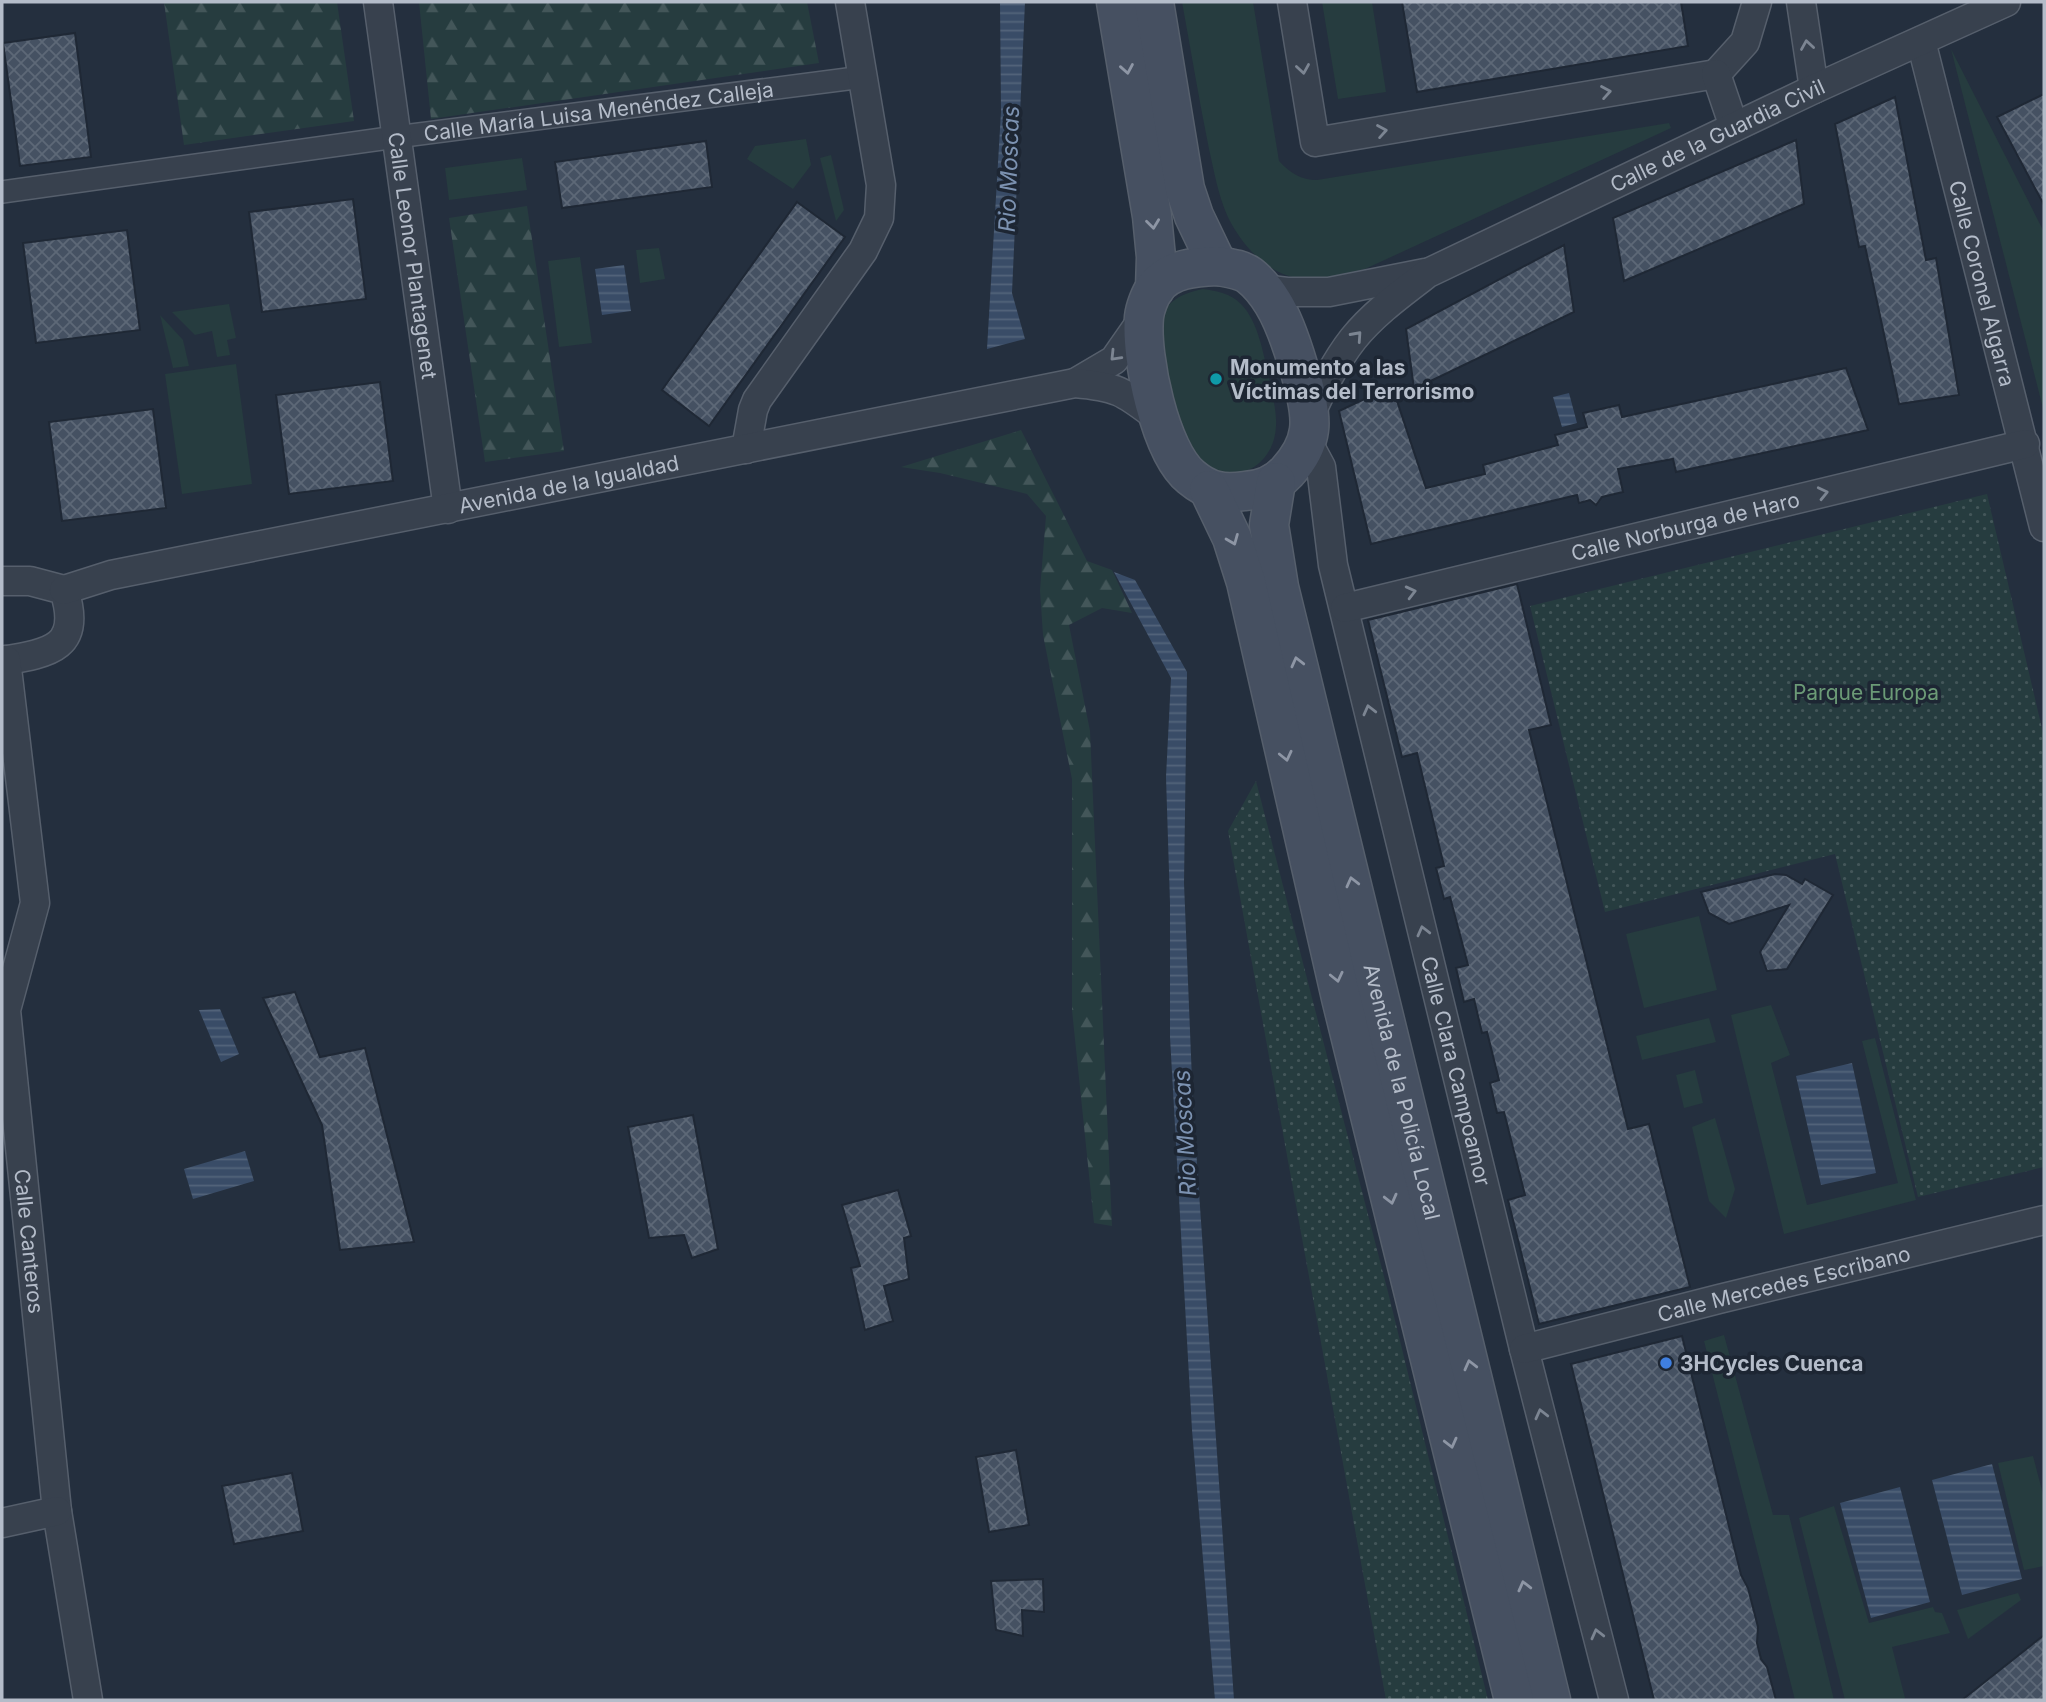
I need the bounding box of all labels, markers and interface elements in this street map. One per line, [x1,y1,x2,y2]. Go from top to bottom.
one-way arrow [1800,40,1815,51]
one-way arrow [1119,63,1134,75]
one-way arrow [1295,63,1310,75]
street label: Calle de la Guardia Civil [1606,73,1828,197]
street label: Calle María Luisa Menéndez Calleja [422,76,775,146]
one-way arrow [1600,85,1612,100]
water label: Rio Moscas [993,105,1025,233]
one-way arrow [1376,124,1388,139]
street label: Calle Leonor Plantagenet [384,130,442,381]
street label: Calle Coronel Algarra [1944,178,2020,389]
one-way arrow [1146,218,1161,230]
one-way arrow [1349,331,1361,344]
one-way arrow [1111,348,1124,361]
place label: Monumento a las Víctimas del Terrorismo [1230,355,1474,404]
marker: Monumento a las Víctimas del Terrorismo [1208,371,1224,387]
street label: Avenida de la Igualdad [456,450,681,518]
street label: Calle Norburga de Haro [1568,486,1802,566]
one-way arrow [1817,487,1829,501]
one-way arrow [1224,534,1238,546]
one-way arrow [1405,586,1417,600]
one-way arrow [1291,656,1306,668]
park label: Parque Europa [1793,680,1939,705]
one-way arrow [1363,704,1378,716]
one-way arrow [1277,750,1292,762]
one-way arrow [1346,876,1360,888]
one-way arrow [1417,925,1431,937]
street label: Calle Clara Campoamor [1416,954,1496,1188]
street label: Avenida de la Policía Local [1359,961,1446,1223]
one-way arrow [1328,971,1343,983]
water label: Rio Moscas [1168,1069,1202,1197]
street label: Calle Canteros [10,1168,49,1315]
one-way arrow [1382,1192,1397,1204]
street label: Calle Mercedes Escribano [1655,1240,1913,1327]
place label: 3HCycles Cuenca [1680,1351,1863,1376]
marker: 3HCycles Cuenca [1658,1355,1674,1371]
one-way arrow [1464,1359,1478,1371]
one-way arrow [1535,1408,1549,1420]
one-way arrow [1442,1437,1457,1449]
one-way arrow [1517,1580,1532,1592]
one-way arrow [1591,1628,1605,1640]

